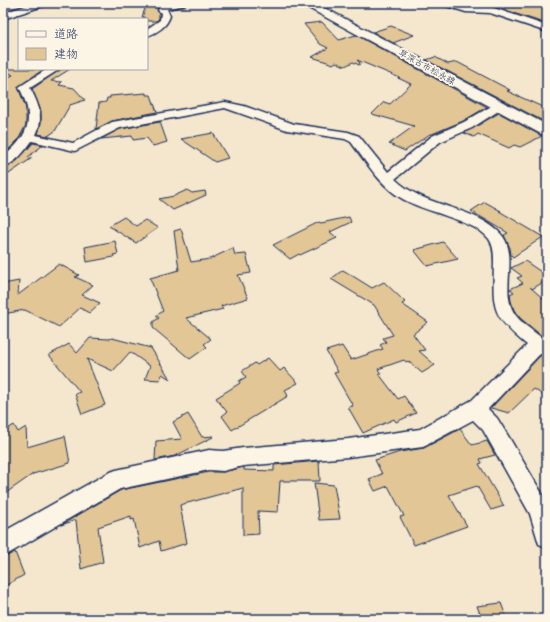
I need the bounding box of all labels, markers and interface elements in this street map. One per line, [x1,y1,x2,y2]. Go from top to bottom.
legend [18,18,148,70]
text: 道路 [54,23,78,45]
text: 建物 [54,43,78,65]
street label: 草深古市松永線 [396,45,458,89]

